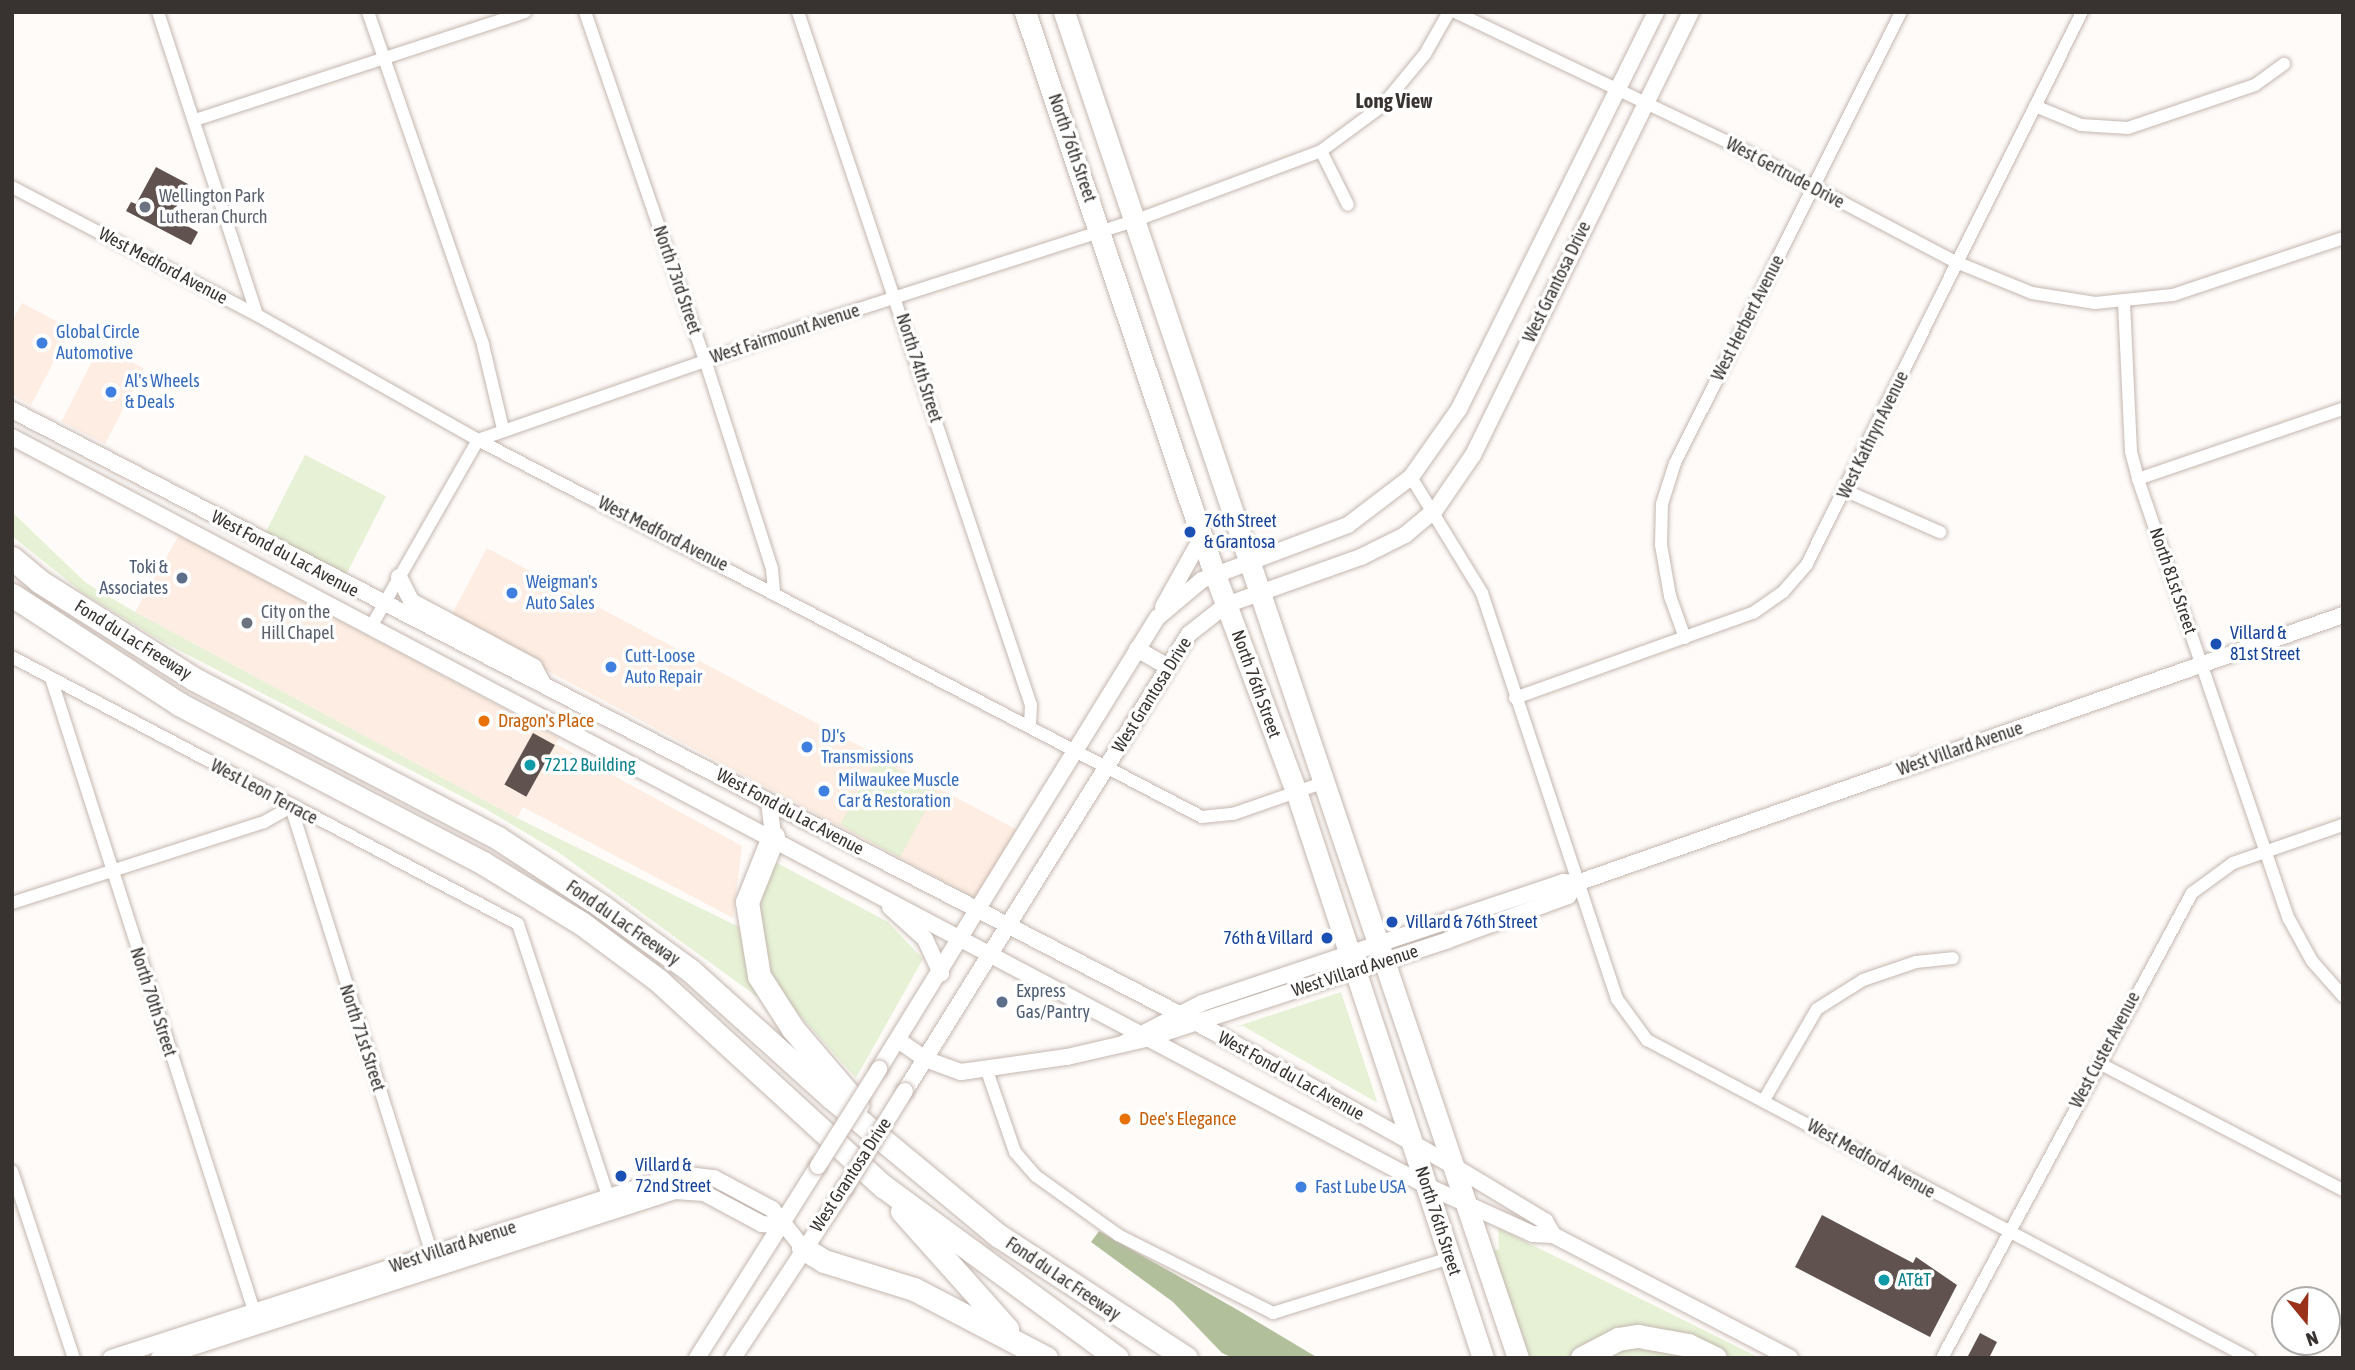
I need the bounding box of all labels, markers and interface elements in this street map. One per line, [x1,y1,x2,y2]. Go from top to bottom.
district label: Long View [1355,87,1433,113]
street label: North 76th Street [1043,91,1101,205]
street label: West Gertrude Drive [1722,133,1848,213]
place label: Wellington Park Lutheran Church [159,186,267,228]
marker: Wellington Park Lutheran Church [137,199,153,215]
street label: West Grantosa Drive [1518,218,1596,346]
street label: West Medford Avenue [95,223,231,309]
street label: North 73rd Street [648,223,706,337]
street label: West Herbert Avenue [1707,252,1789,384]
street label: West Fairmount Avenue [708,300,862,368]
street label: North 74th Street [891,311,947,425]
place label: Global Circle Automotive [56,322,140,364]
marker: Global Circle Automotive [34,335,50,351]
street label: West Kathryn Avenue [1833,368,1913,502]
place label: Al's Wheels & Deals [125,371,200,414]
marker: Al's Wheels & Deals [103,384,119,400]
street label: West Medford Avenue [594,492,732,576]
street label: West Fond du Lac Avenue [208,506,362,602]
place label: 76th Street & Grantosa [1204,511,1277,554]
marker: 76th Street & Grantosa [1182,524,1198,540]
street label: North 81st Street [2145,525,2201,637]
place label: Toki & Associates [99,557,168,600]
marker: Toki & Associates [174,570,190,586]
place label: Weigman's Auto Sales [526,572,598,614]
marker: Weigman's Auto Sales [504,585,520,601]
street label: Fond du Lac Freeway [71,595,195,685]
place label: City on the Hill Chapel [261,602,334,644]
marker: City on the Hill Chapel [239,615,255,631]
place label: Villard & 81st Street [2230,623,2300,666]
street label: North 76th Street [1226,627,1286,741]
street label: West Grantosa Drive [1108,633,1196,757]
marker: Villard & 81st Street [2208,636,2224,652]
place label: Cutt-Loose Auto Repair [625,646,702,688]
marker: Cutt-Loose Auto Repair [603,659,619,675]
place label: Dragon's Place [498,710,594,732]
marker: Dragon's Place [476,713,492,729]
street label: West Villard Avenue [1894,717,2026,781]
place label: DJ's Transmissions [821,726,914,768]
marker: DJ's Transmissions [799,739,815,755]
place label: 7212 Building [544,754,635,776]
street label: West Leon Terrace [207,755,321,829]
marker: 7212 Building [522,757,538,773]
street label: West Fond du Lac Avenue [713,764,867,860]
place label: Milwaukee Muscle Car & Restoration [838,770,959,812]
marker: Milwaukee Muscle Car & Restoration [816,783,832,799]
street label: Fond du Lac Freeway [562,876,684,970]
place label: Villard & 76th Street [1406,911,1538,933]
marker: Villard & 76th Street [1384,914,1400,930]
place label: 76th & Villard [1223,927,1313,949]
marker: 76th & Villard [1319,930,1335,946]
street label: West Villard Avenue [1289,940,1421,1002]
street label: North 70th Street [125,945,181,1059]
place label: Express Gas/Pantry [1016,981,1090,1024]
street label: North 71st Street [335,982,389,1094]
street label: West Custer Avenue [2065,988,2145,1112]
marker: Express Gas/Pantry [994,994,1010,1010]
street label: West Fond du Lac Avenue [1214,1027,1368,1125]
place label: Dee's Elegance [1139,1108,1236,1130]
marker: Dee's Elegance [1117,1111,1133,1127]
street label: West Grantosa Drive [806,1114,896,1236]
street label: West Medford Avenue [1803,1115,1939,1203]
place label: Villard & 72nd Street [635,1155,711,1198]
street label: North 76th Street [1410,1164,1466,1278]
marker: Villard & 72nd Street [613,1168,629,1184]
place label: Fast Lube USA [1315,1176,1406,1198]
marker: Fast Lube USA [1293,1179,1309,1195]
street label: West Villard Avenue [387,1216,519,1278]
street label: Fond du Lac Freeway [1001,1233,1125,1325]
place label: AT&T [1898,1269,1931,1291]
marker: AT&T [1876,1272,1892,1288]
north arrow [2271,1286,2341,1356]
text: N [2303,1327,2321,1351]

